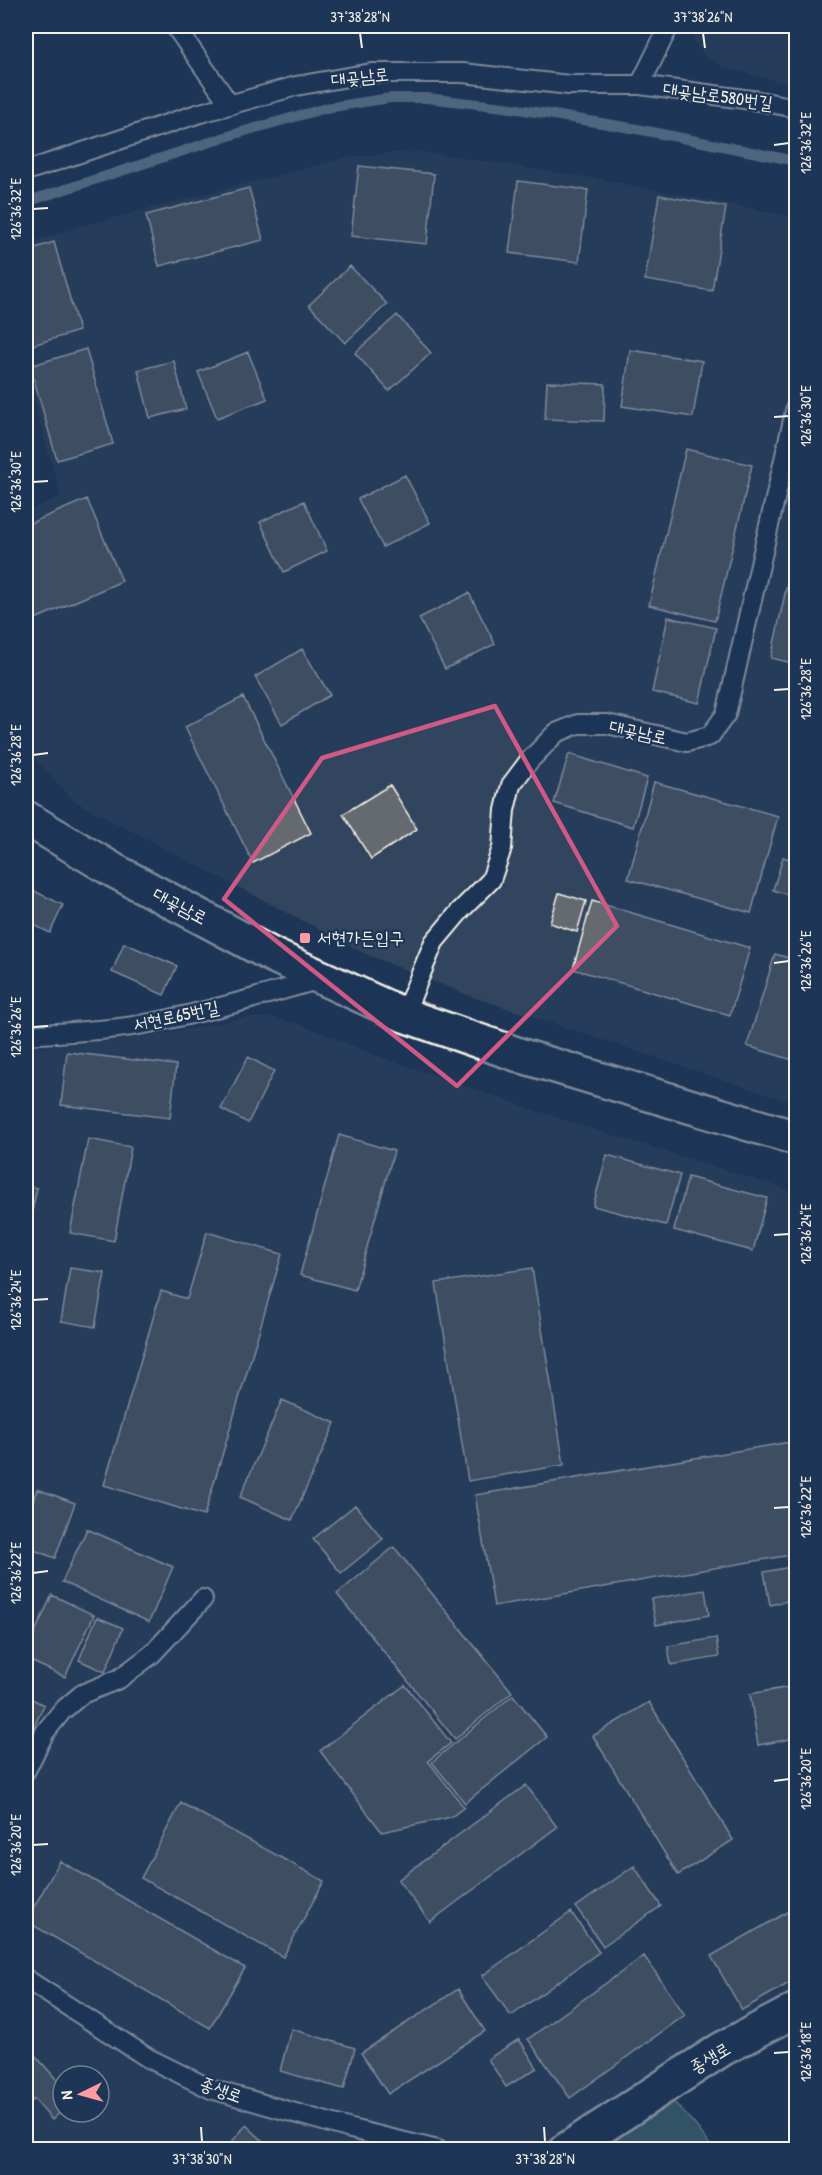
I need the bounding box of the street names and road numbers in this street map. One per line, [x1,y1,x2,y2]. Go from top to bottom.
street label: 대곶남로 [330,61,390,92]
street label: 대곶남로580번길 [662,75,775,116]
street label: 대곶남로 [607,713,669,750]
street label: 대곶남로 [149,881,212,930]
street label: 서현로65번길 [131,994,222,1037]
street label: 종생로 [685,2036,735,2079]
street label: 종생로 [196,2070,246,2109]

